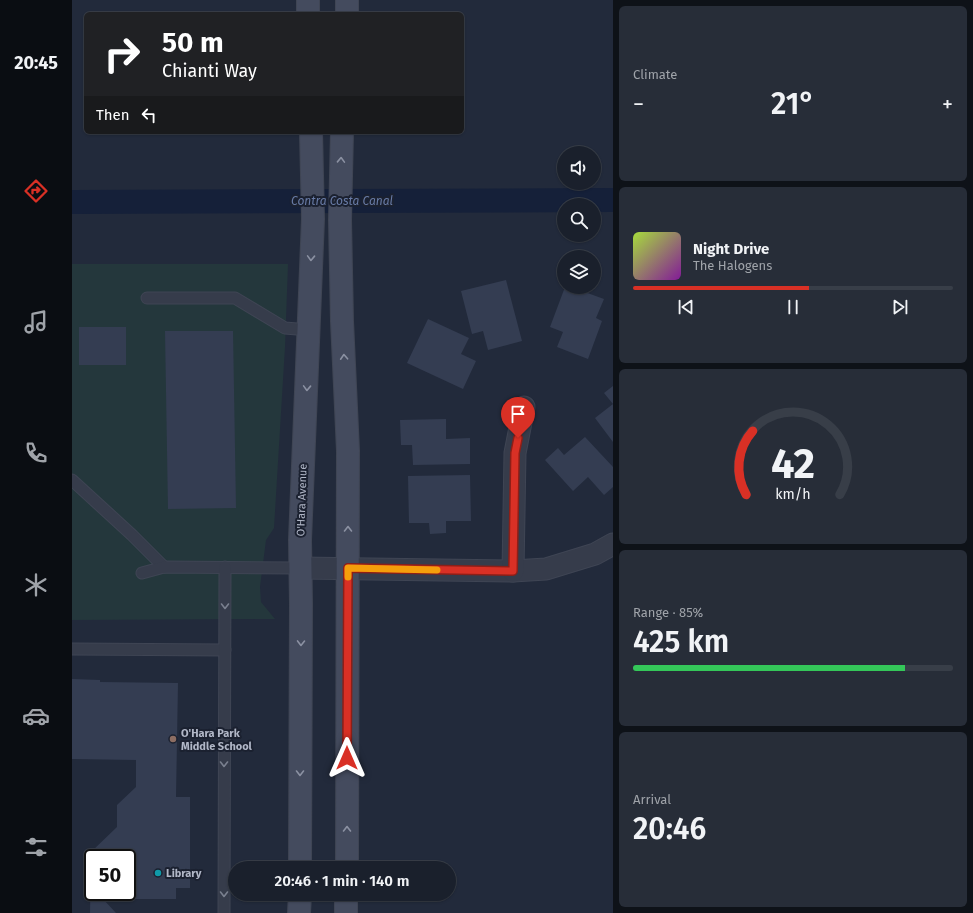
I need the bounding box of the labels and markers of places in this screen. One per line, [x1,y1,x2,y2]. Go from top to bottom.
pin [501,397,535,438]
place label: O'Hara Park Middle School [181,727,253,753]
marker: O'Hara Park Middle School [168,734,178,744]
place label: Library [166,867,202,880]
marker: Library [153,868,163,878]

